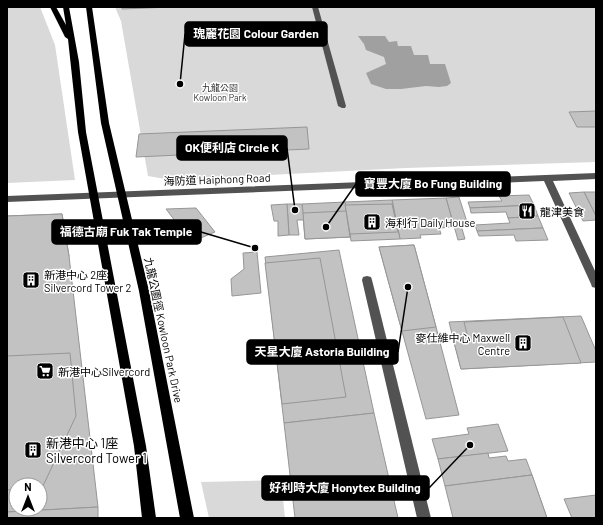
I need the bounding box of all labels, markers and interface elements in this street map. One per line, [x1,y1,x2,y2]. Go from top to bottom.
callout: 瑰麗花園 Colour Garden [185,22,327,46]
text: 瑰麗花園 Colour Garden [193,26,319,40]
park label: 九龍公園 Kowloon Park [194,82,247,103]
callout: OK便利店 Circle K [177,136,287,160]
text: OK便利店 Circle K [185,140,279,154]
street label: 海防道 Haiphong Road [163,171,271,187]
callout: 寶豐大廈 Bo Fung Building [356,172,510,196]
text: 寶豐大廈 Bo Fung Building [364,176,503,190]
restaurant icon: 龍津美食 [517,201,537,221]
place label: 龍津美食 [540,205,584,218]
building icon: 海利行 Daily House [362,212,382,232]
place label: 海利行 Daily House [385,216,476,229]
callout: 福德古廟 Fuk Tak Temple [52,220,201,244]
text: 福德古廟 Fuk Tak Temple [60,224,193,238]
street label: 九龍公園徑 Kowloon Park Drive [142,256,186,404]
place label: 新港中心 2座 Silvercord Tower 2 [44,268,132,294]
building icon: 新港中心 2座 Silvercord Tower 2 [21,270,41,290]
place label: 麥仕維中心 Maxwell Centre [415,331,510,357]
building icon: 麥仕維中心 Maxwell Centre [513,333,533,353]
callout: 天星大廈 Astoria Building [247,340,398,364]
text: 天星大廈 Astoria Building [254,344,390,358]
supermarket icon: 新港中心Silvercord [35,361,55,381]
place label: 新港中心Silvercord [58,365,150,378]
place label: 新港中心 1座 Silvercord Tower 1 [46,435,147,466]
building icon: 新港中心 1座 Silvercord Tower 1 [23,440,43,460]
callout: 好利時大廈 Honytex Building [262,476,429,500]
north arrow [8,477,48,517]
text: N [24,480,32,493]
text: 好利時大廈 Honytex Building [269,480,421,494]

